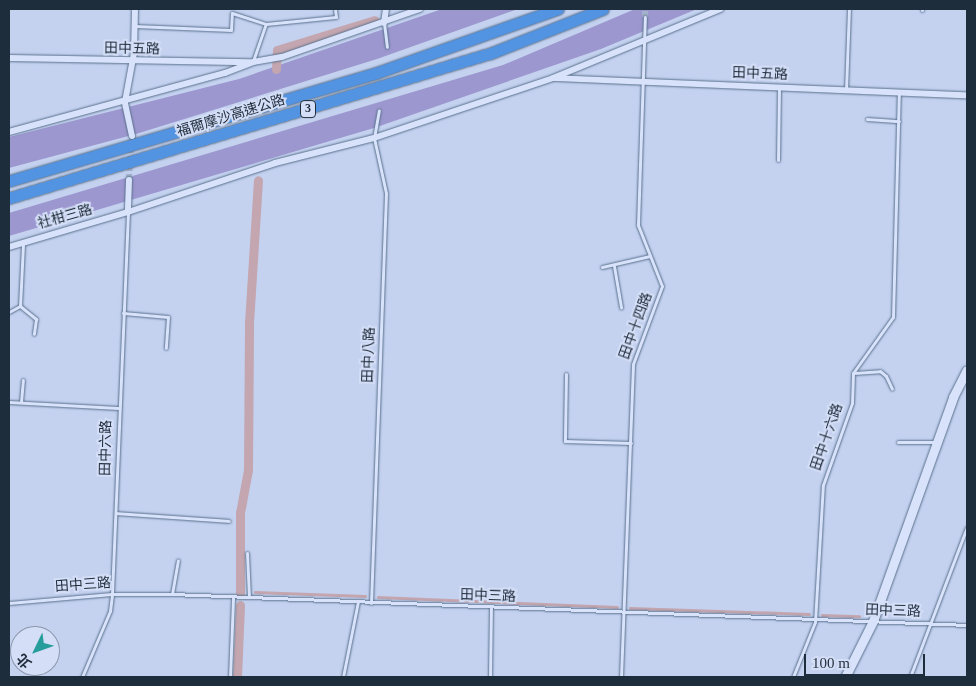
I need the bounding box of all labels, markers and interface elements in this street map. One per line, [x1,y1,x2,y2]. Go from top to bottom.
street label: 田中五路 [104,40,160,58]
street label: 田中五路 [732,65,788,83]
street label: 福爾摩沙高速公路 [175,92,287,140]
road number: 3 [299,100,317,118]
street label: 社柑三路 [36,201,94,233]
street label: 田中十四路 [616,290,656,362]
street label: 田中八路 [360,327,378,383]
street label: 田中十六路 [808,401,846,473]
street label: 田中六路 [97,420,115,476]
street label: 田中三路 [54,575,112,595]
street label: 田中三路 [460,587,516,605]
street label: 田中三路 [865,602,921,620]
north arrow [10,626,60,676]
scale bar [806,644,927,676]
text: 北 [14,650,34,671]
text: 100 m [812,655,850,671]

